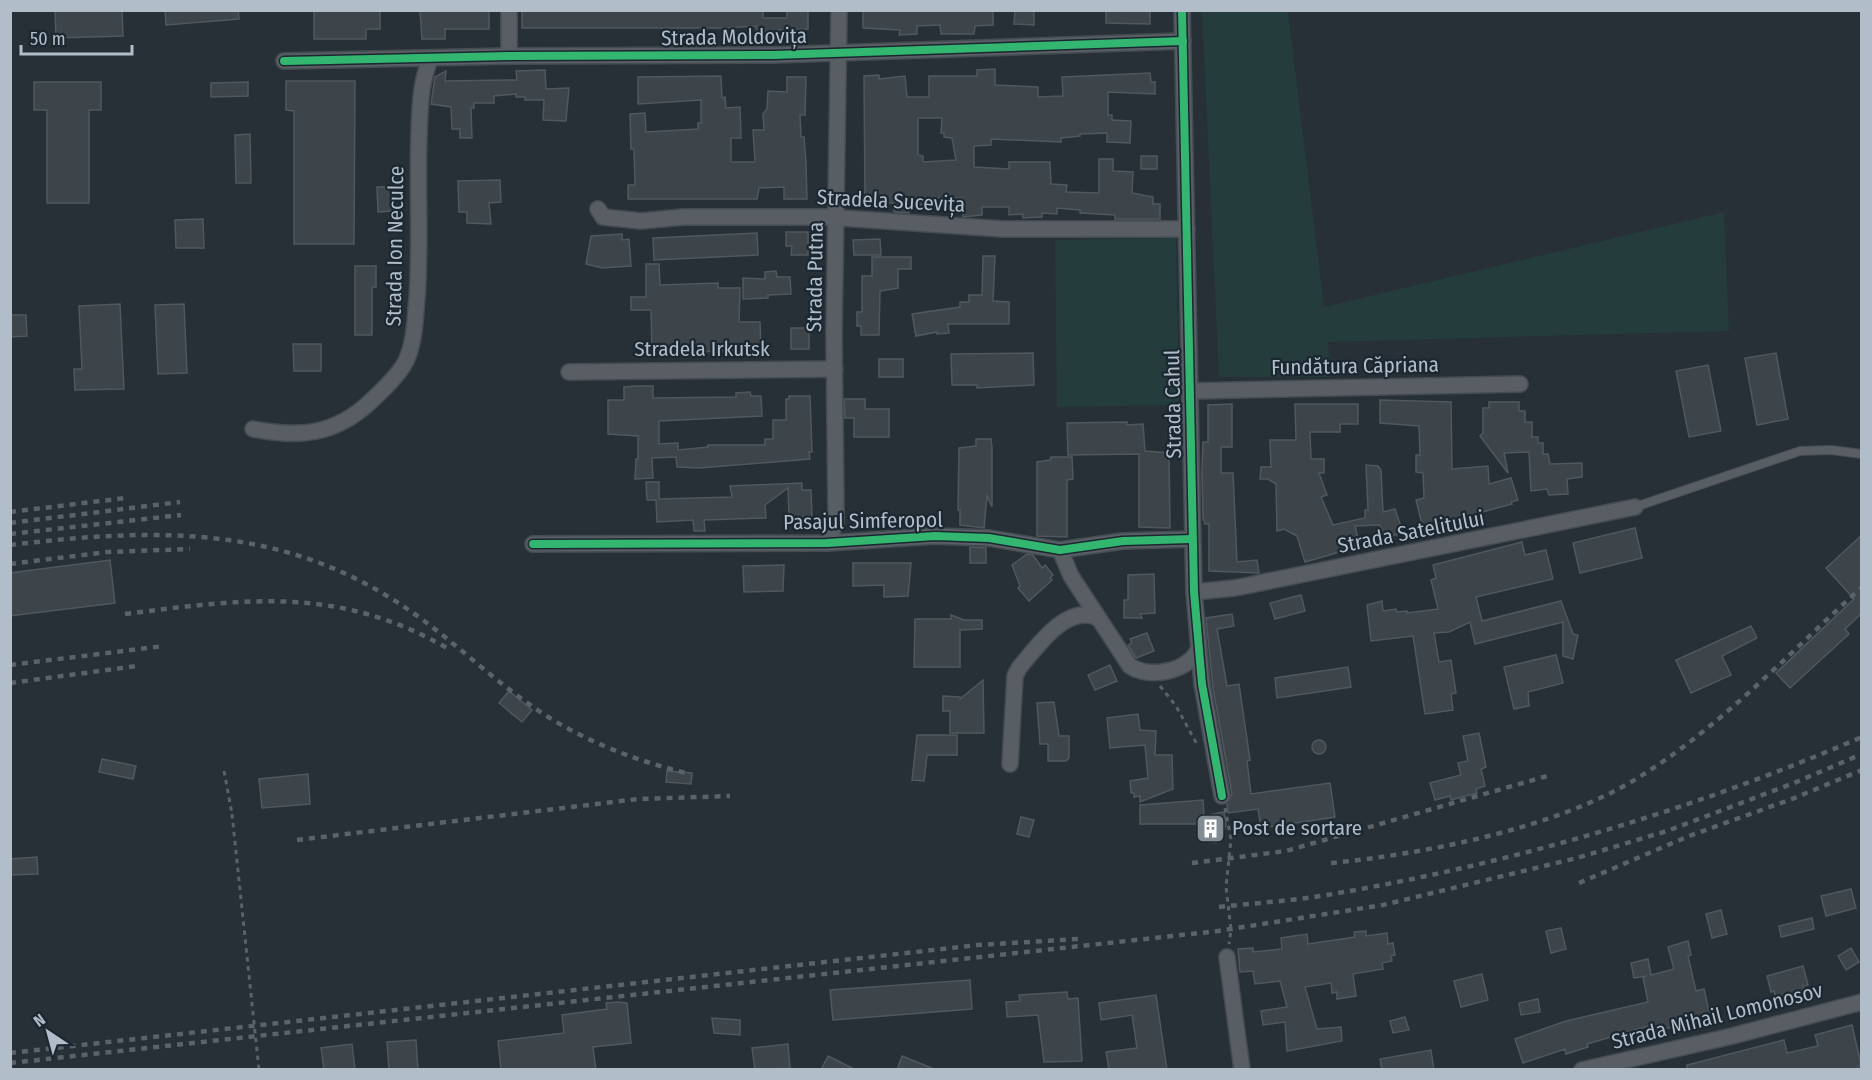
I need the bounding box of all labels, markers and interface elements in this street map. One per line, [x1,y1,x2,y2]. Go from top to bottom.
scale bar [21,18,132,56]
street label: Strada Moldovița [661,23,807,51]
text: 50 m [30,28,66,50]
street label: Strada Ion Neculce [381,165,409,327]
street label: Stradela Sucevița [816,184,966,218]
street label: Strada Putna [801,222,829,332]
street label: Stradela Irkutsk [634,336,770,362]
street label: Strada Cahul [1159,349,1187,459]
street label: Fundătura Căpriana [1271,352,1439,380]
street label: Strada Satelitului [1335,505,1487,559]
street label: Pasajul Simferopol [783,507,944,535]
building icon: Post de sortare [1195,812,1227,844]
place label: Post de sortare [1232,815,1362,841]
street label: Strada Mihail Lomonosov [1609,977,1826,1055]
north arrow [18,1002,78,1062]
text: N [30,1010,49,1031]

